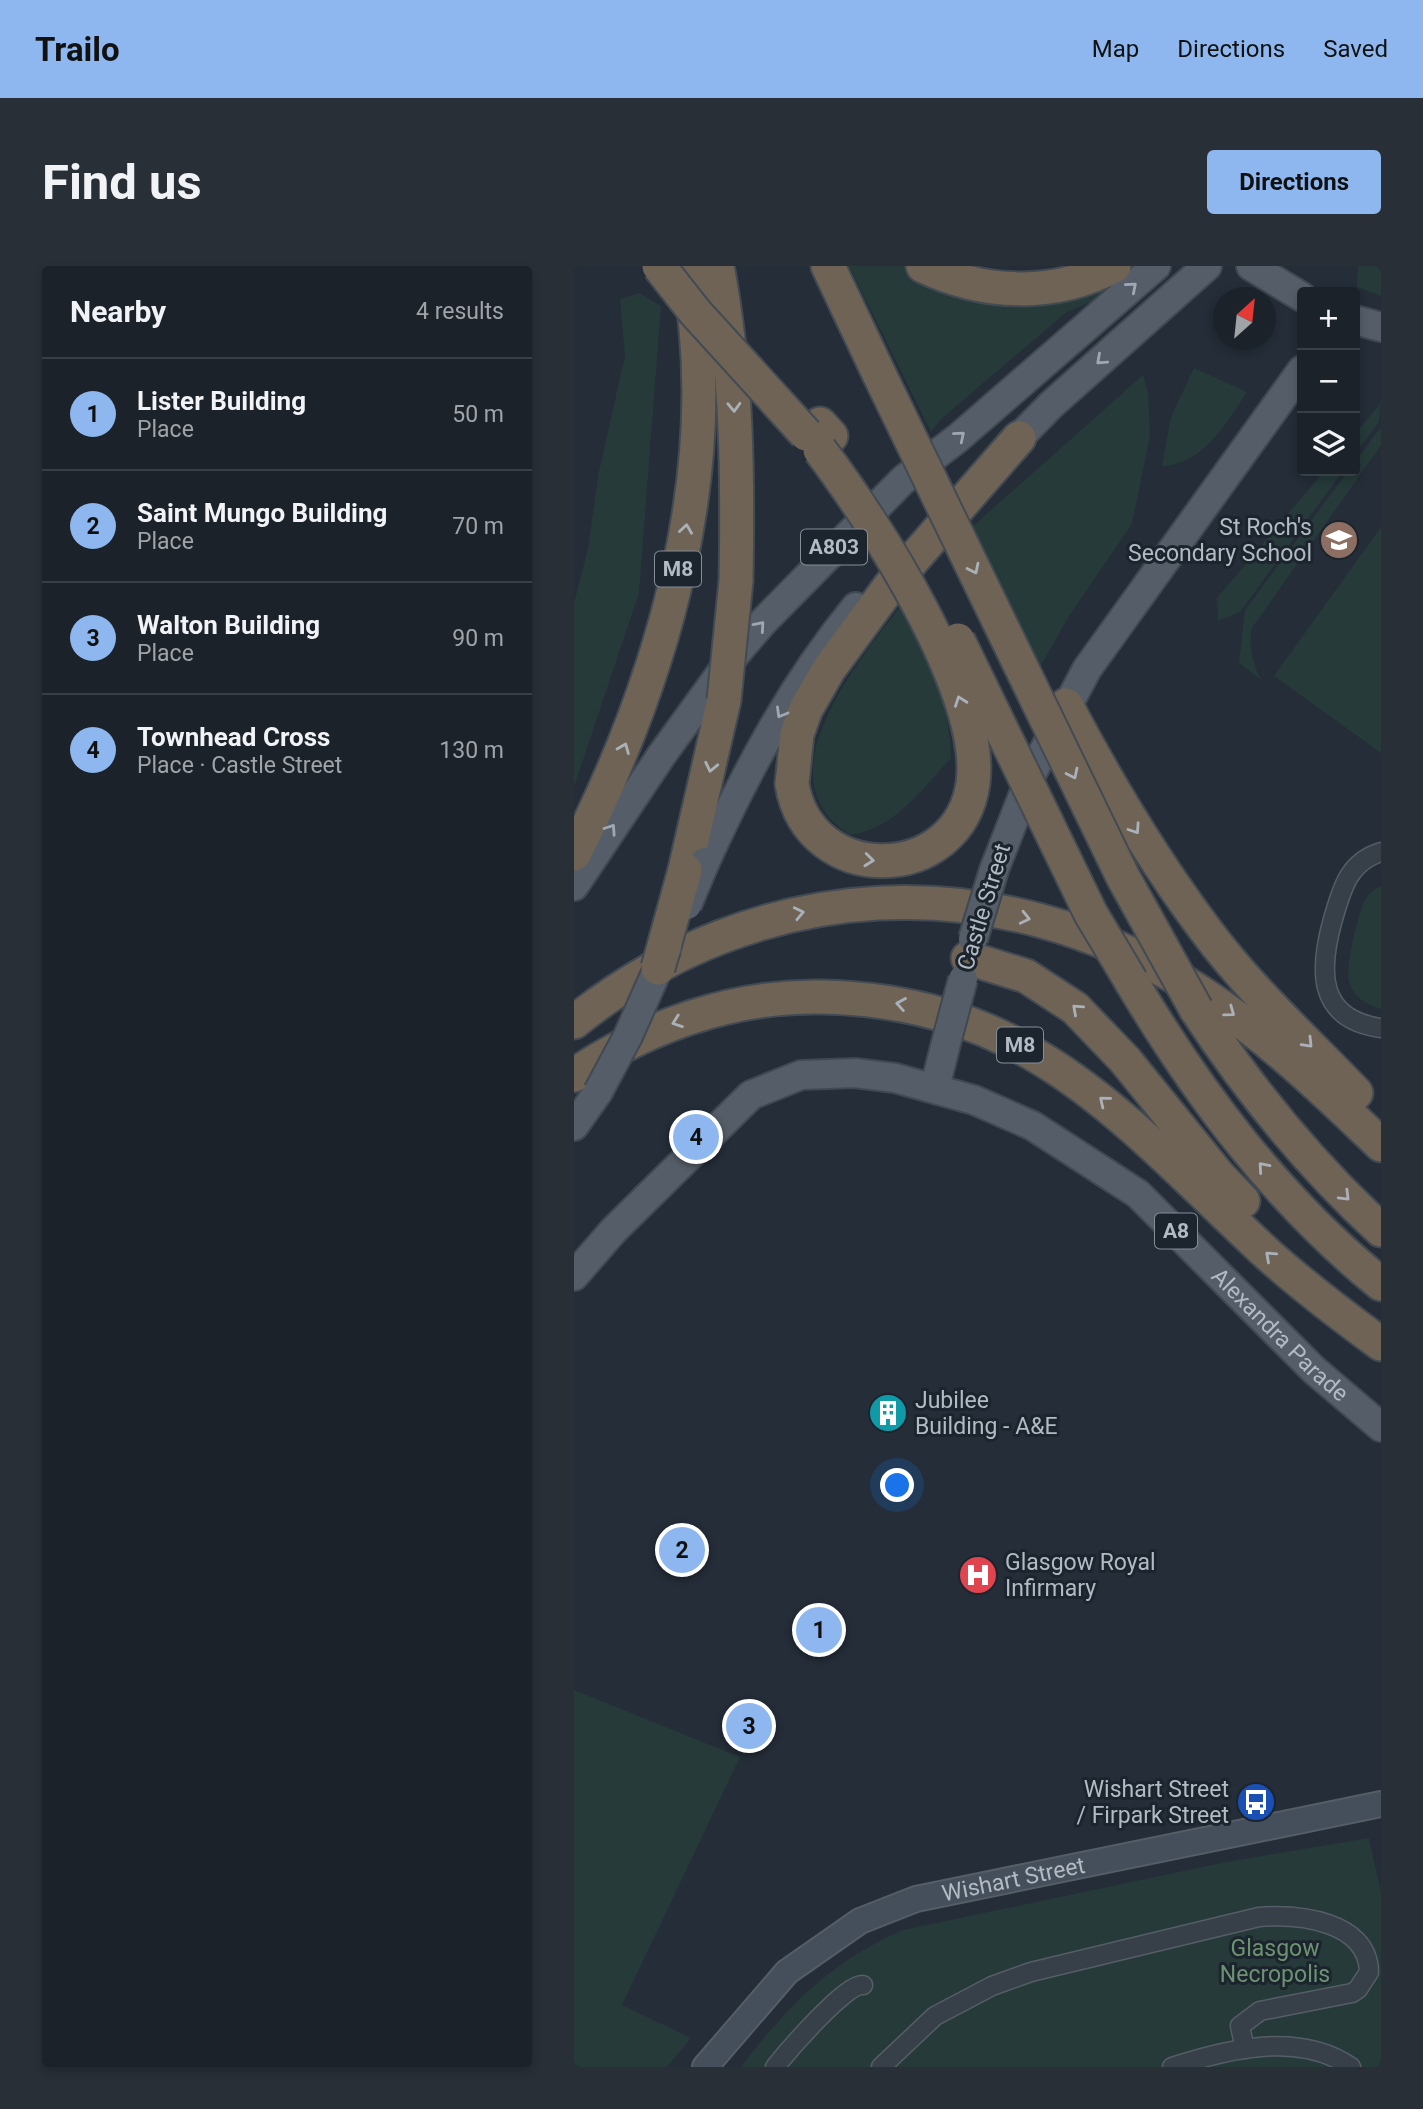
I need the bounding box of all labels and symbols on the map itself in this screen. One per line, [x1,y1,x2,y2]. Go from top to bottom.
one-way arrow [1124,282,1136,295]
north arrow [1213,287,1276,350]
one-way arrow [1096,352,1109,365]
one-way arrow [726,401,741,412]
one-way arrow [951,432,964,444]
place label: St Roch's Secondary School [1128,514,1312,567]
school or university icon: St Roch's Secondary School [1318,519,1360,561]
one-way arrow [678,524,693,535]
road number: A803 [801,530,867,564]
road number: M8 [655,552,701,586]
one-way arrow [966,562,980,574]
one-way arrow [752,621,764,634]
one-way arrow [954,695,968,707]
one-way arrow [776,705,789,718]
one-way arrow [616,743,630,755]
one-way arrow [704,761,719,773]
one-way arrow [1065,767,1079,779]
one-way arrow [1127,821,1140,834]
one-way arrow [603,824,616,837]
street label: Castle Street [952,840,1016,974]
one-way arrow [864,852,875,867]
one-way arrow [793,906,805,921]
one-way arrow [1018,910,1030,924]
one-way arrow [895,997,907,1012]
one-way arrow [1222,1004,1235,1017]
one-way arrow [1072,1005,1085,1018]
one-way arrow [671,1014,683,1028]
road number: M8 [997,1028,1043,1062]
one-way arrow [1300,1035,1313,1048]
one-way arrow [1099,1097,1112,1109]
pin: 4 [673,1111,719,1163]
one-way arrow [1259,1163,1271,1176]
one-way arrow [1336,1187,1349,1200]
road number: A8 [1155,1214,1197,1248]
one-way arrow [1265,1252,1278,1264]
street label: Alexandra Parade [1206,1262,1354,1407]
place label: Jubilee Building - A&E [915,1387,1058,1440]
building icon: Jubilee Building - A&E [867,1392,909,1434]
your location [880,1468,914,1502]
pin: 2 [659,1524,705,1576]
place label: Glasgow Royal Infirmary [1005,1549,1156,1602]
hospital icon: Glasgow Royal Infirmary [957,1554,999,1596]
pin: 1 [796,1604,842,1656]
pin: 3 [726,1700,772,1752]
place label: Wishart Street / Firpark Street [1076,1776,1229,1829]
bus stop icon: Wishart Street / Firpark Street [1235,1781,1277,1823]
street label: Wishart Street [939,1851,1087,1907]
park label: Glasgow Necropolis [1220,1935,1330,1988]

